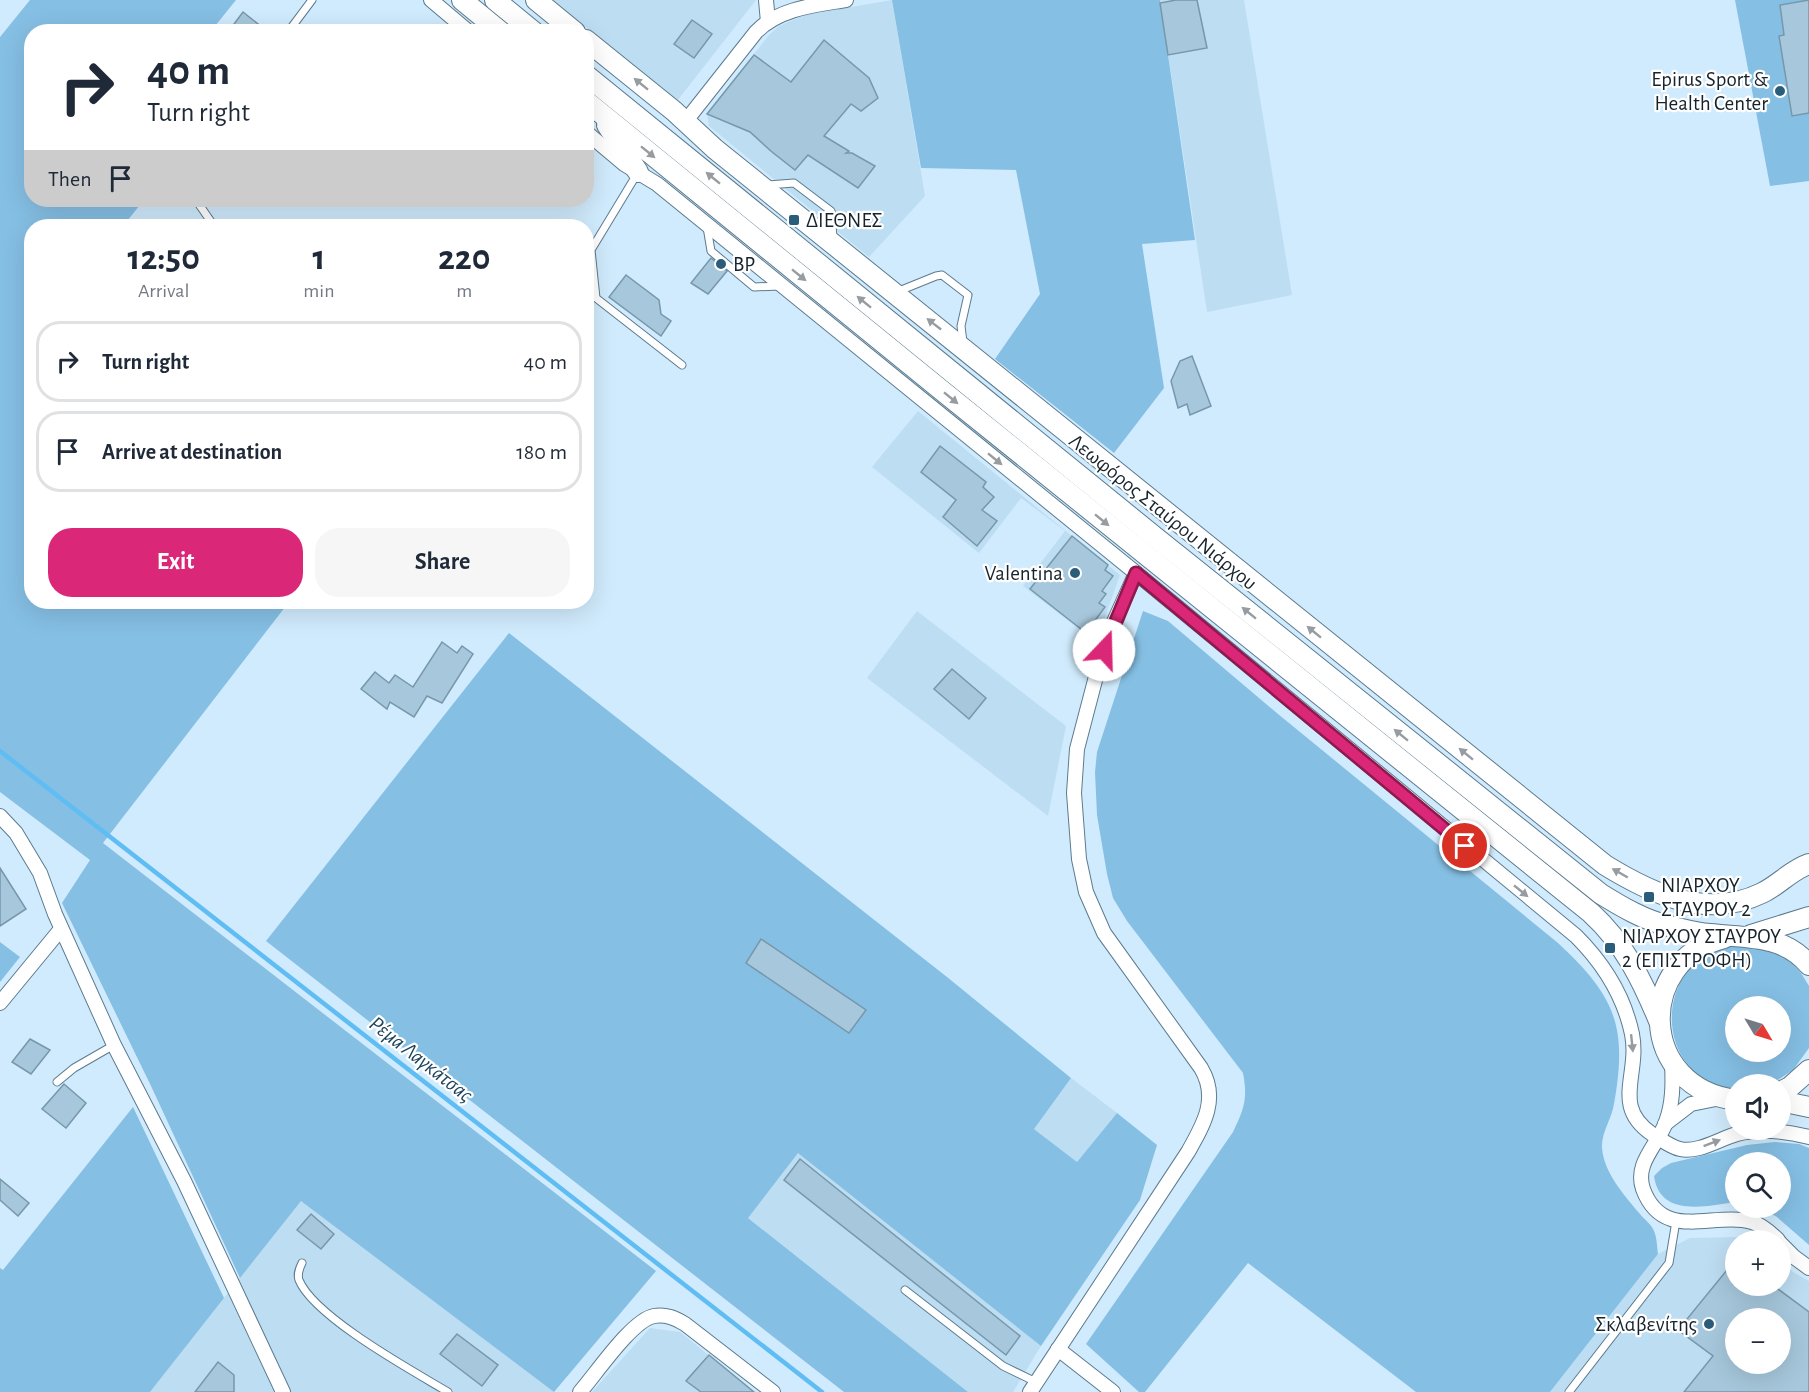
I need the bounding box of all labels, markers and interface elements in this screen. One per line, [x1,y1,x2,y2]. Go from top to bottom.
icon: right [48,48,126,126]
text: 40 m [147,50,230,92]
place label: Epirus Sport & Health Center [1651,69,1768,114]
one-way arrow [633,78,649,91]
marker: Epirus Sport & Health Center [1773,84,1787,98]
text: Turn right [147,99,250,126]
one-way arrow [640,145,656,158]
icon: arrive [104,162,137,195]
text: Then [48,168,92,190]
one-way arrow [705,172,721,185]
place label: ΔΙΕΘΝΕΣ [806,210,882,231]
marker: ΔΙΕΘΝΕΣ [787,213,801,227]
text: 12:50 [127,240,200,276]
text: 1 [312,240,325,276]
text: 220 [438,240,491,276]
place label: BP [733,254,755,275]
marker: BP [714,257,728,271]
one-way arrow [792,268,807,280]
text: Arrival [138,281,189,301]
text: min [303,281,334,301]
text: m [456,281,472,301]
one-way arrow [856,295,872,308]
one-way arrow [926,317,942,330]
icon: right [51,345,84,378]
text: Turn right [102,351,189,373]
text: 40 m [524,351,567,373]
one-way arrow [943,391,958,403]
street label: Λεωφόρος Σταύρου Νιάρχου [1065,430,1261,594]
icon: arrive [51,435,84,468]
text: Arrive at destination [102,441,282,463]
text: 180 m [516,441,567,463]
one-way arrow [987,452,1003,465]
one-way arrow [1094,514,1110,527]
button: Exit [48,528,303,597]
button: Share [315,528,570,597]
place label: Valentina [985,563,1063,584]
marker: Valentina [1068,566,1082,580]
one-way arrow [1241,606,1257,619]
position arrow [1072,618,1136,682]
one-way arrow [1307,626,1322,639]
one-way arrow [1394,729,1409,742]
one-way arrow [1458,747,1474,760]
pin [1439,820,1490,871]
icon: arrive [1448,829,1481,862]
one-way arrow [1612,868,1628,879]
place label: ΝΙΑΡΧΟΥ ΣΤΑΥΡΟΥ 2 [1661,875,1751,920]
one-way arrow [1513,884,1529,897]
marker: ΝΙΑΡΧΟΥ ΣΤΑΥΡΟΥ 2 [1642,890,1656,904]
place label: ΝΙΑΡΧΟΥ ΣΤΑΥΡΟΥ 2 (ΕΠΙΣΤΡΟΦΗ) [1622,926,1781,971]
marker: ΝΙΑΡΧΟΥ ΣΤΑΥΡΟΥ 2 (ΕΠΙΣΤΡΟΦΗ) [1603,941,1617,955]
north arrow [1725,996,1791,1062]
map controls [1725,996,1791,1374]
water label: Ρέμα Λαγκάτσας [365,1012,477,1107]
one-way arrow [1627,1034,1637,1053]
button: sound [1725,1074,1791,1140]
one-way arrow [1703,1138,1721,1147]
button: search [1725,1152,1791,1218]
button: + [1725,1230,1791,1296]
button: − [1725,1308,1791,1374]
place label: Σκλαβενίτης [1595,1314,1697,1335]
marker: Σκλαβενίτης [1702,1317,1716,1331]

